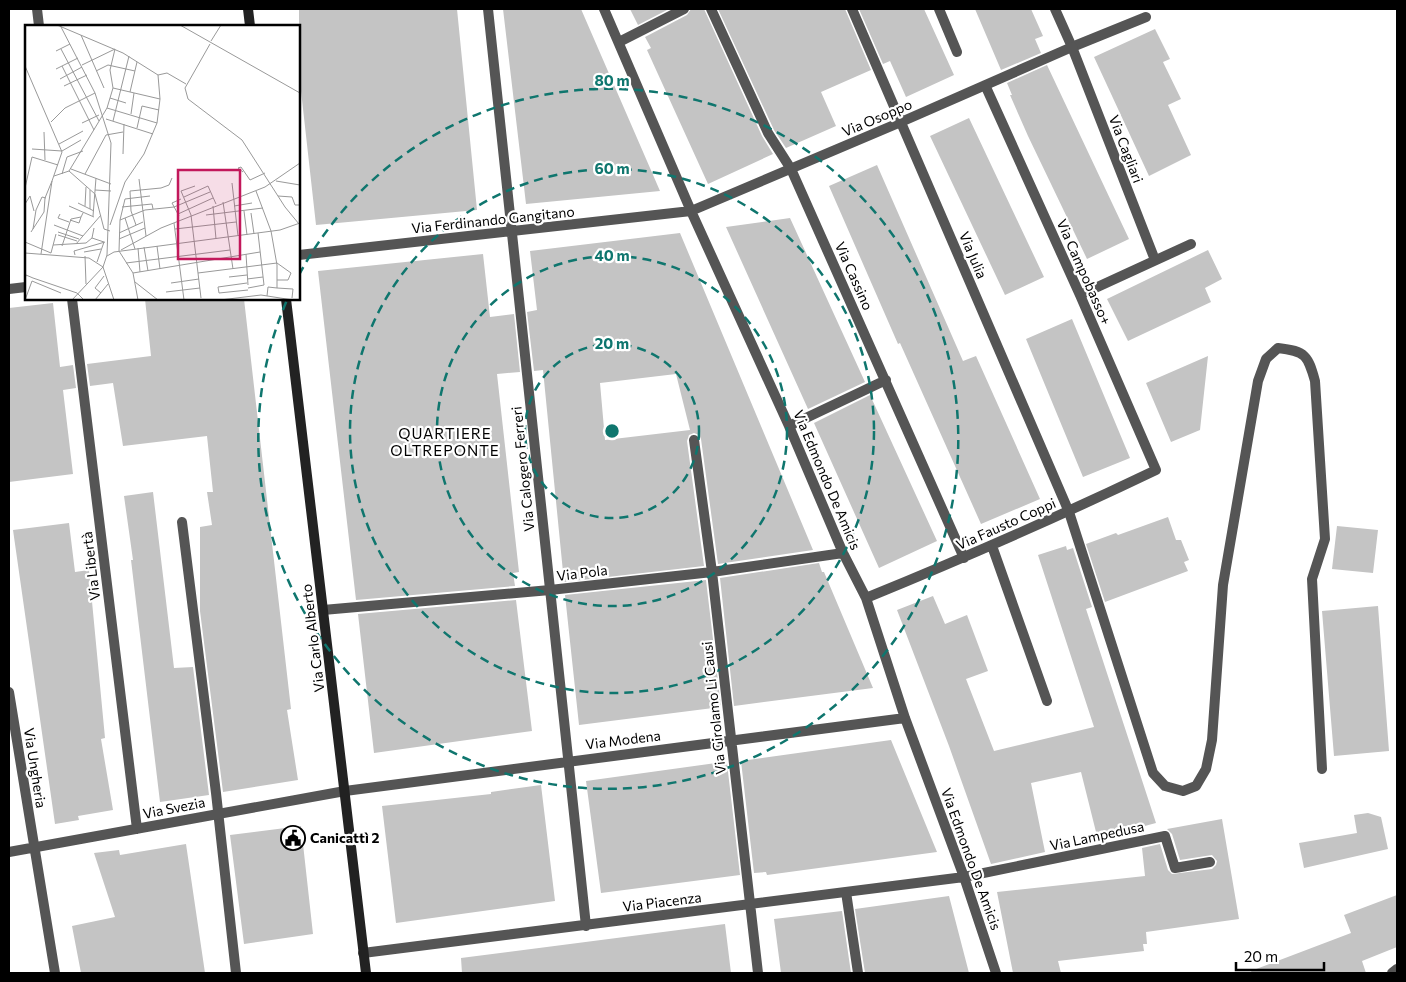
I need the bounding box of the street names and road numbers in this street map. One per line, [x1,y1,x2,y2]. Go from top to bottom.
street label: Via Osoppo [839,95,914,140]
street label: Via Cagliari [1106,112,1147,185]
street label: Via Ferdinando Gangitano [410,202,575,237]
street label: Via Campobasso+ [1054,216,1115,327]
street label: Via Julia [956,229,991,281]
street label: Via Cassino [832,239,877,313]
street label: Via Calogero Ferreri [507,406,538,533]
street label: Via Edmondo De Amicis [790,407,865,552]
street label: Via Fausto Coppi [953,494,1058,553]
street label: Via Libertà [78,531,103,601]
street label: Via Pola [556,561,608,584]
street label: Via Carlo Alberto [297,583,328,693]
street label: Via Girolamo Li Causi [698,641,729,776]
street label: Via Modena [584,726,662,753]
street label: Via Ungheria [21,727,50,809]
street label: Via Edmondo De Amicis [938,785,1005,932]
street label: Via Svezia [141,793,207,822]
street label: Via Lampedusa [1048,817,1146,854]
street label: Via Piacenza [621,888,702,915]

